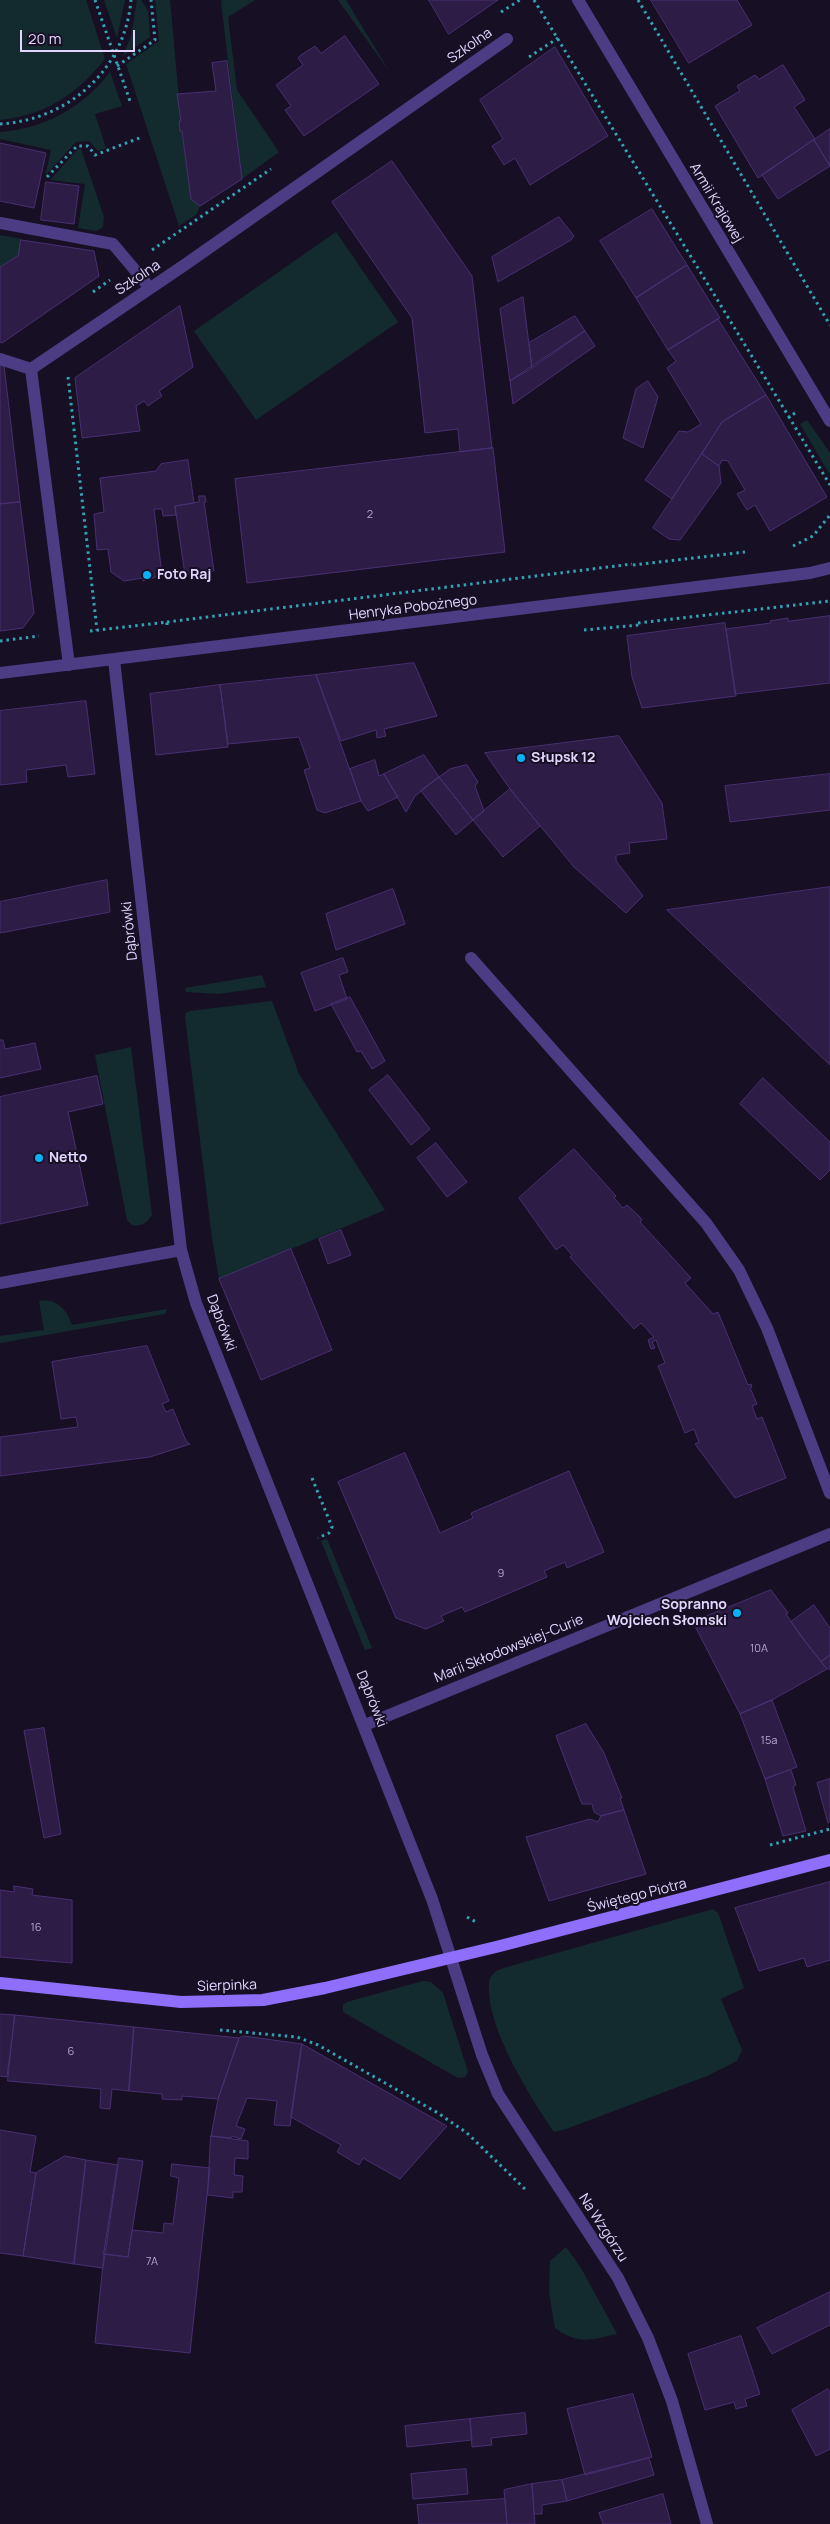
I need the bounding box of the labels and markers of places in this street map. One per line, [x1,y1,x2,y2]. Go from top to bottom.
place label: Foto Raj [157,567,211,583]
marker: Foto Raj [141,569,153,581]
place label: Słupsk 12 [531,750,595,766]
marker: Słupsk 12 [515,752,527,764]
place label: Netto [49,1150,87,1166]
marker: Netto [33,1152,45,1164]
place label: Sopranno Wojciech Słomski [607,1597,727,1630]
marker: Sopranno Wojciech Słomski [731,1607,743,1619]

